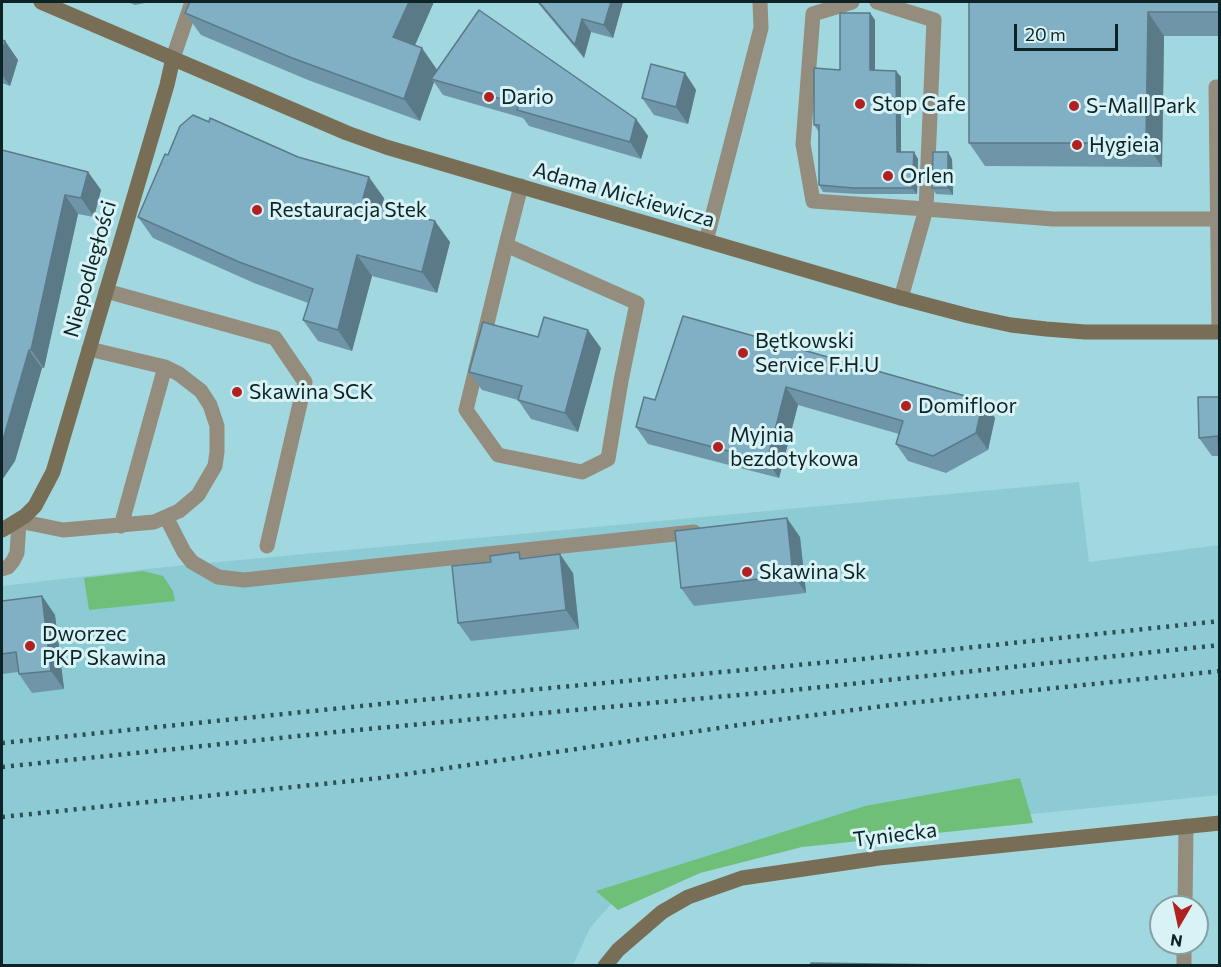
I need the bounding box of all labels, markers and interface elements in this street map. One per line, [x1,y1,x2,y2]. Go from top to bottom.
scale bar [1017,12,1120,50]
text: 20 m [1025,23,1066,45]
place label: Dario [501,84,554,110]
marker: Dario [482,90,496,104]
place label: Stop Cafe [872,91,966,117]
place label: S-Mall Park [1086,93,1197,119]
marker: Stop Cafe [853,97,867,111]
marker: S-Mall Park [1067,99,1081,113]
place label: Hygieia [1089,132,1160,158]
marker: Hygieia [1070,138,1084,152]
street label: Adama Mickiewicza [530,157,718,233]
place label: Orlen [900,163,954,189]
marker: Orlen [881,169,895,183]
place label: Restauracja Stek [269,197,427,223]
street label: Niepodległości [58,198,122,340]
marker: Restauracja Stek [250,203,264,217]
place label: Bętkowski Service F.H.U [755,328,879,378]
marker: Bętkowski Service F.H.U [736,346,750,360]
place label: Skawina SCK [249,379,373,405]
marker: Skawina SCK [230,385,244,399]
place label: Domifloor [918,393,1017,419]
marker: Domifloor [899,399,913,413]
place label: Myjnia bezdotykowa [730,422,859,472]
marker: Myjnia bezdotykowa [711,440,725,454]
place label: Skawina Sk [759,559,866,585]
marker: Skawina Sk [740,565,754,579]
place label: Dworzec PKP Skawina [42,621,166,671]
marker: Dworzec PKP Skawina [23,639,37,653]
street label: Tyniecka [852,817,938,853]
north arrow [1149,895,1209,955]
text: N [1169,931,1184,952]

